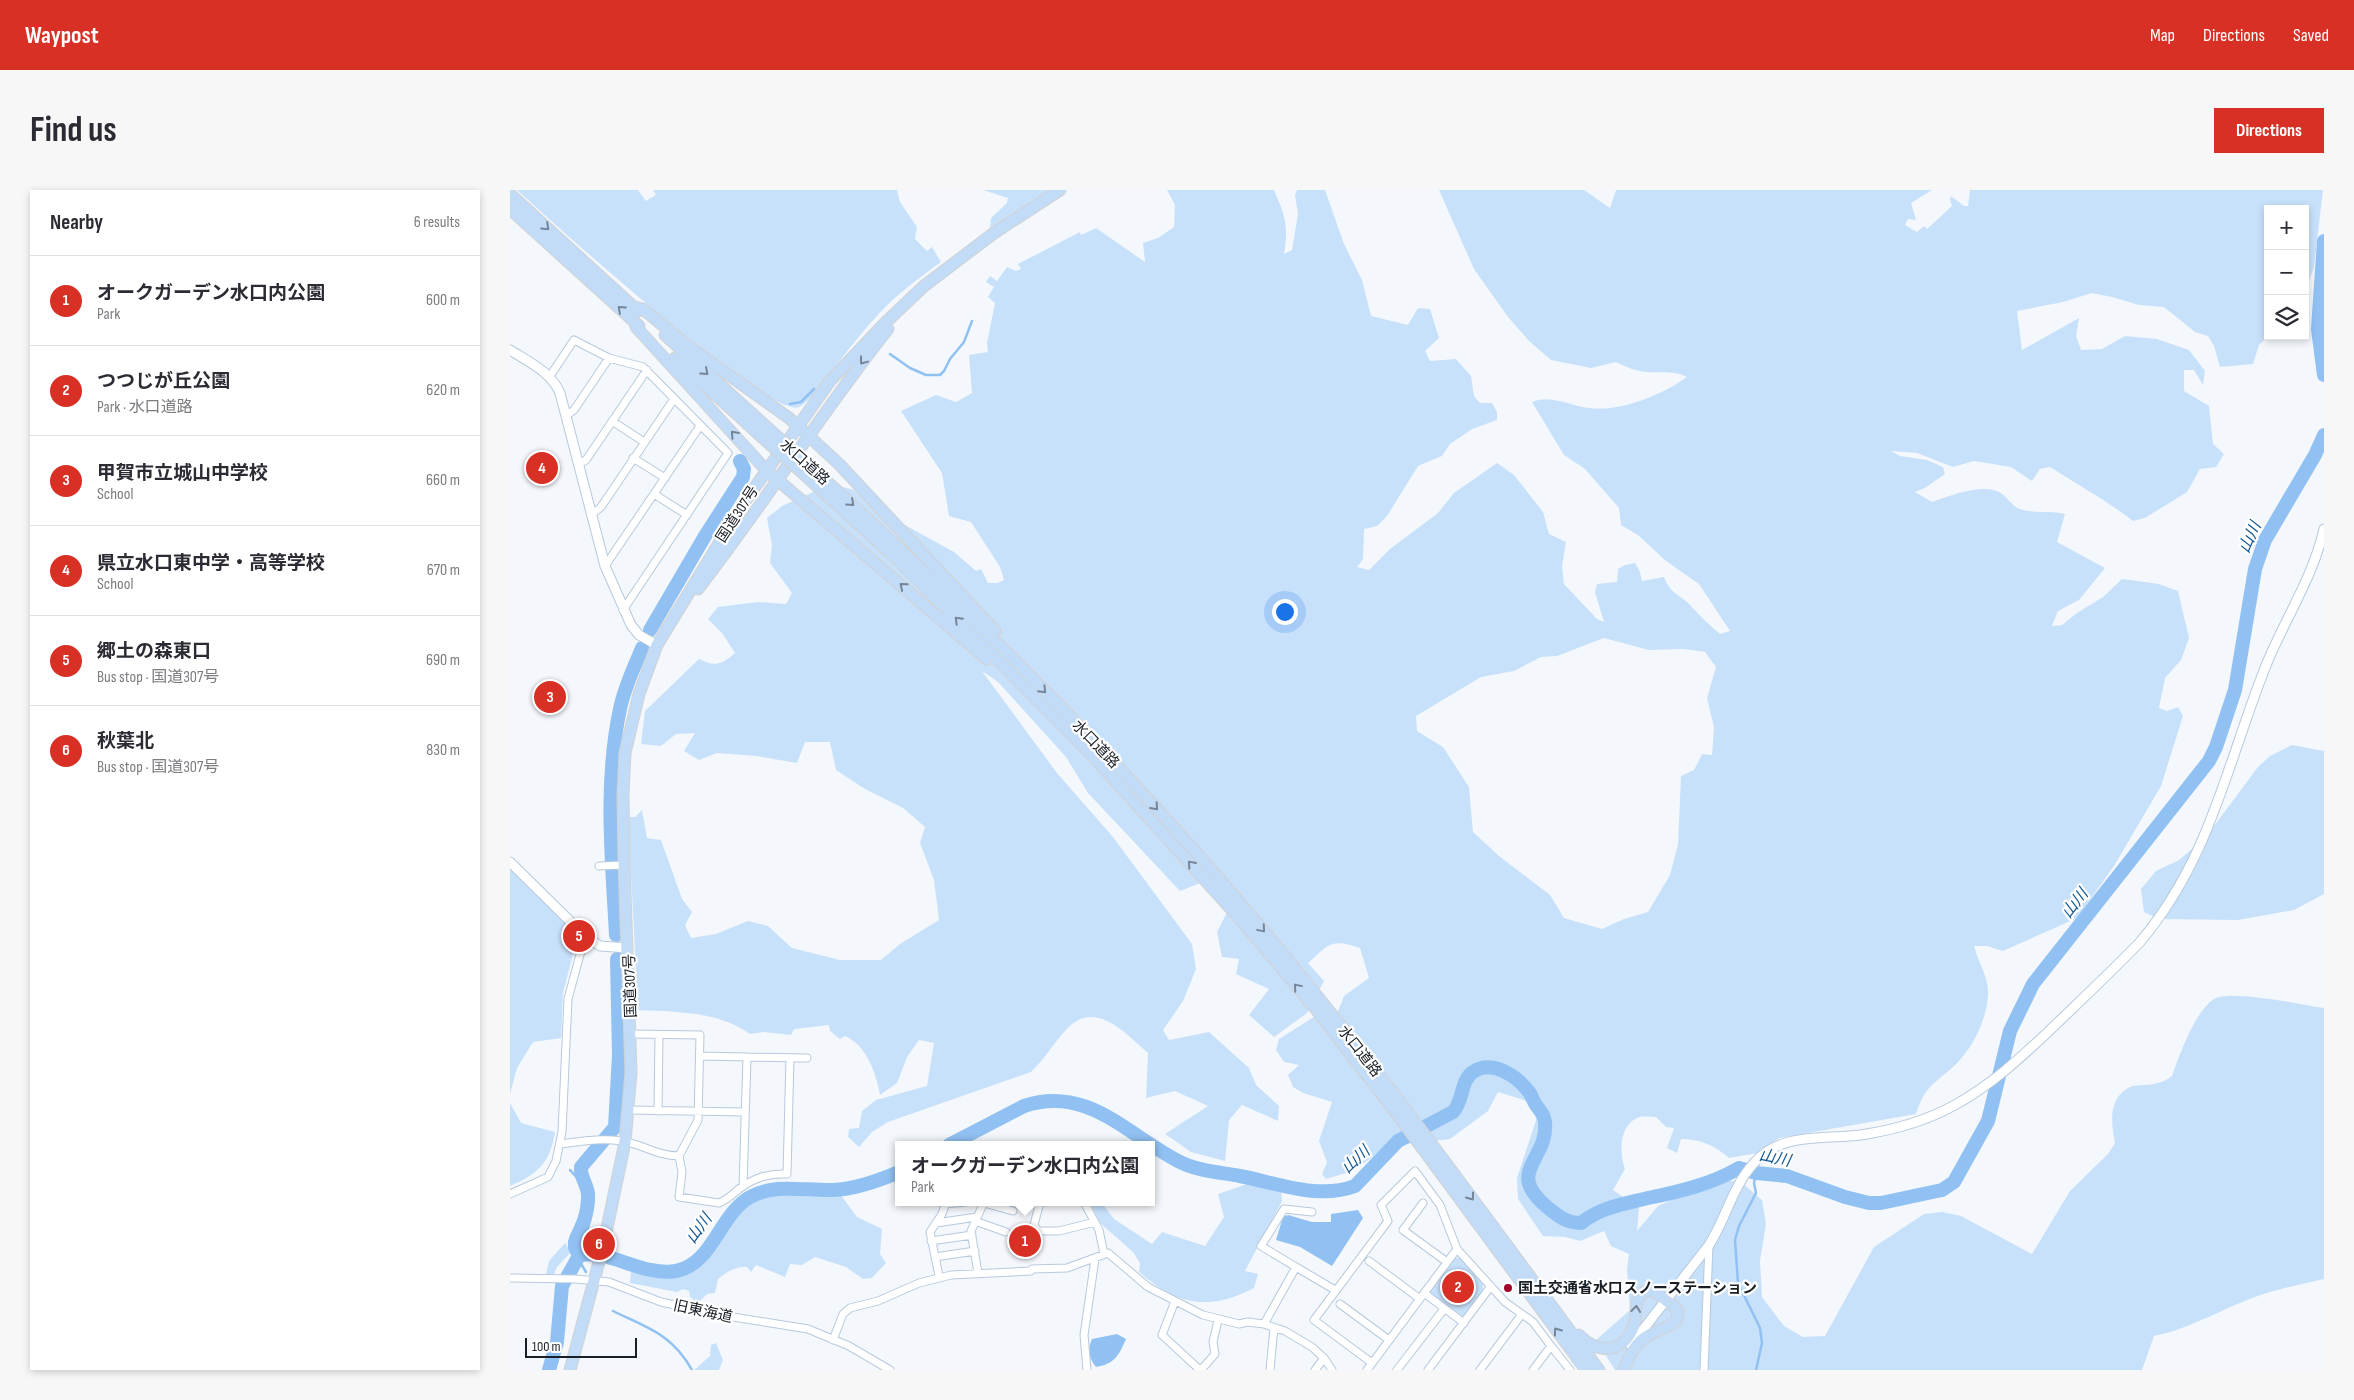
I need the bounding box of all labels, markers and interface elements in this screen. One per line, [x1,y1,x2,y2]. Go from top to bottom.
text: Waypost [25,21,99,50]
text: Map [2150,25,2175,46]
text: Directions [2203,25,2265,46]
text: Saved [2293,25,2329,46]
button: Directions [2214,108,2324,153]
text: Find us [30,109,117,152]
map controls [2264,205,2309,340]
button: + [2264,205,2309,250]
text: Nearby [50,210,103,235]
text: 6 results [414,213,460,232]
one-way arrow [540,221,549,230]
button: − [2264,250,2309,295]
text: オークガーデン水口内公園 [97,282,325,305]
text: 1 [63,291,69,310]
text: 600 m [426,291,460,310]
button: layers [2264,295,2309,340]
text: Park [97,305,120,324]
one-way arrow [618,306,627,315]
one-way arrow [861,355,869,364]
one-way arrow [700,366,709,375]
text: つつじが丘公園 [97,370,230,393]
text: 2 [62,381,70,400]
text: 620 m [426,381,460,400]
text: Park · 水口道路 [97,398,193,417]
one-way arrow [731,430,740,439]
street label: 水口道路 [776,435,833,490]
pin: 4 [526,449,558,487]
text: 甲賀市立城山中学校 [97,462,268,485]
text: 3 [62,471,70,490]
text: 660 m [426,471,460,490]
street label: 国道307号 [712,482,763,546]
text: School [97,485,133,504]
one-way arrow [845,498,854,507]
water label: 山川 [2235,517,2266,556]
text: 県立水口東中学・高等学校 [97,552,325,575]
text: 4 [62,561,70,580]
text: 670 m [427,561,460,580]
text: School [97,575,133,594]
one-way arrow [899,583,908,592]
your location [1272,599,1298,625]
one-way arrow [955,617,964,626]
text: 郷土の森東口 [97,640,211,663]
text: 5 [62,651,70,670]
text: 690 m [426,651,460,670]
text: Bus stop · 国道307号 [97,668,219,687]
pin: 3 [534,678,566,716]
one-way arrow [1037,684,1046,693]
street label: 水口道路 [1068,716,1123,773]
text: 秋葉北 [97,730,154,753]
text: 6 [62,741,70,760]
text: 830 m [426,741,460,760]
text: Bus stop · 国道307号 [97,758,219,777]
one-way arrow [1149,802,1158,811]
one-way arrow [1188,860,1197,869]
water label: 山川 [2058,884,2094,922]
pin: 5 [563,917,595,955]
one-way arrow [1256,924,1265,933]
street label: 国道307号 [620,954,641,1018]
one-way arrow [1295,984,1303,993]
street label: 水口道路 [1334,1022,1386,1081]
popup [895,1141,1155,1206]
water label: 山川 [1338,1141,1376,1178]
water label: 山川 [1757,1146,1794,1171]
text: オークガーデン水口内公園 [911,1155,1139,1178]
text: Park [911,1178,934,1197]
one-way arrow [1466,1191,1474,1200]
water label: 山川 [682,1209,717,1247]
pin: 1 [1009,1222,1041,1260]
pin: 6 [583,1225,615,1263]
pin: 2 [1442,1268,1474,1306]
place label: 国土交通省水口スノーステーション [1518,1279,1757,1298]
marker: 国土交通省水口スノーステーション [1502,1282,1514,1294]
street label: 旧東海道 [672,1296,734,1327]
one-way arrow [1630,1304,1641,1312]
one-way arrow [1554,1327,1563,1337]
scale bar [525,1335,638,1358]
text: 100 m [532,1338,561,1355]

